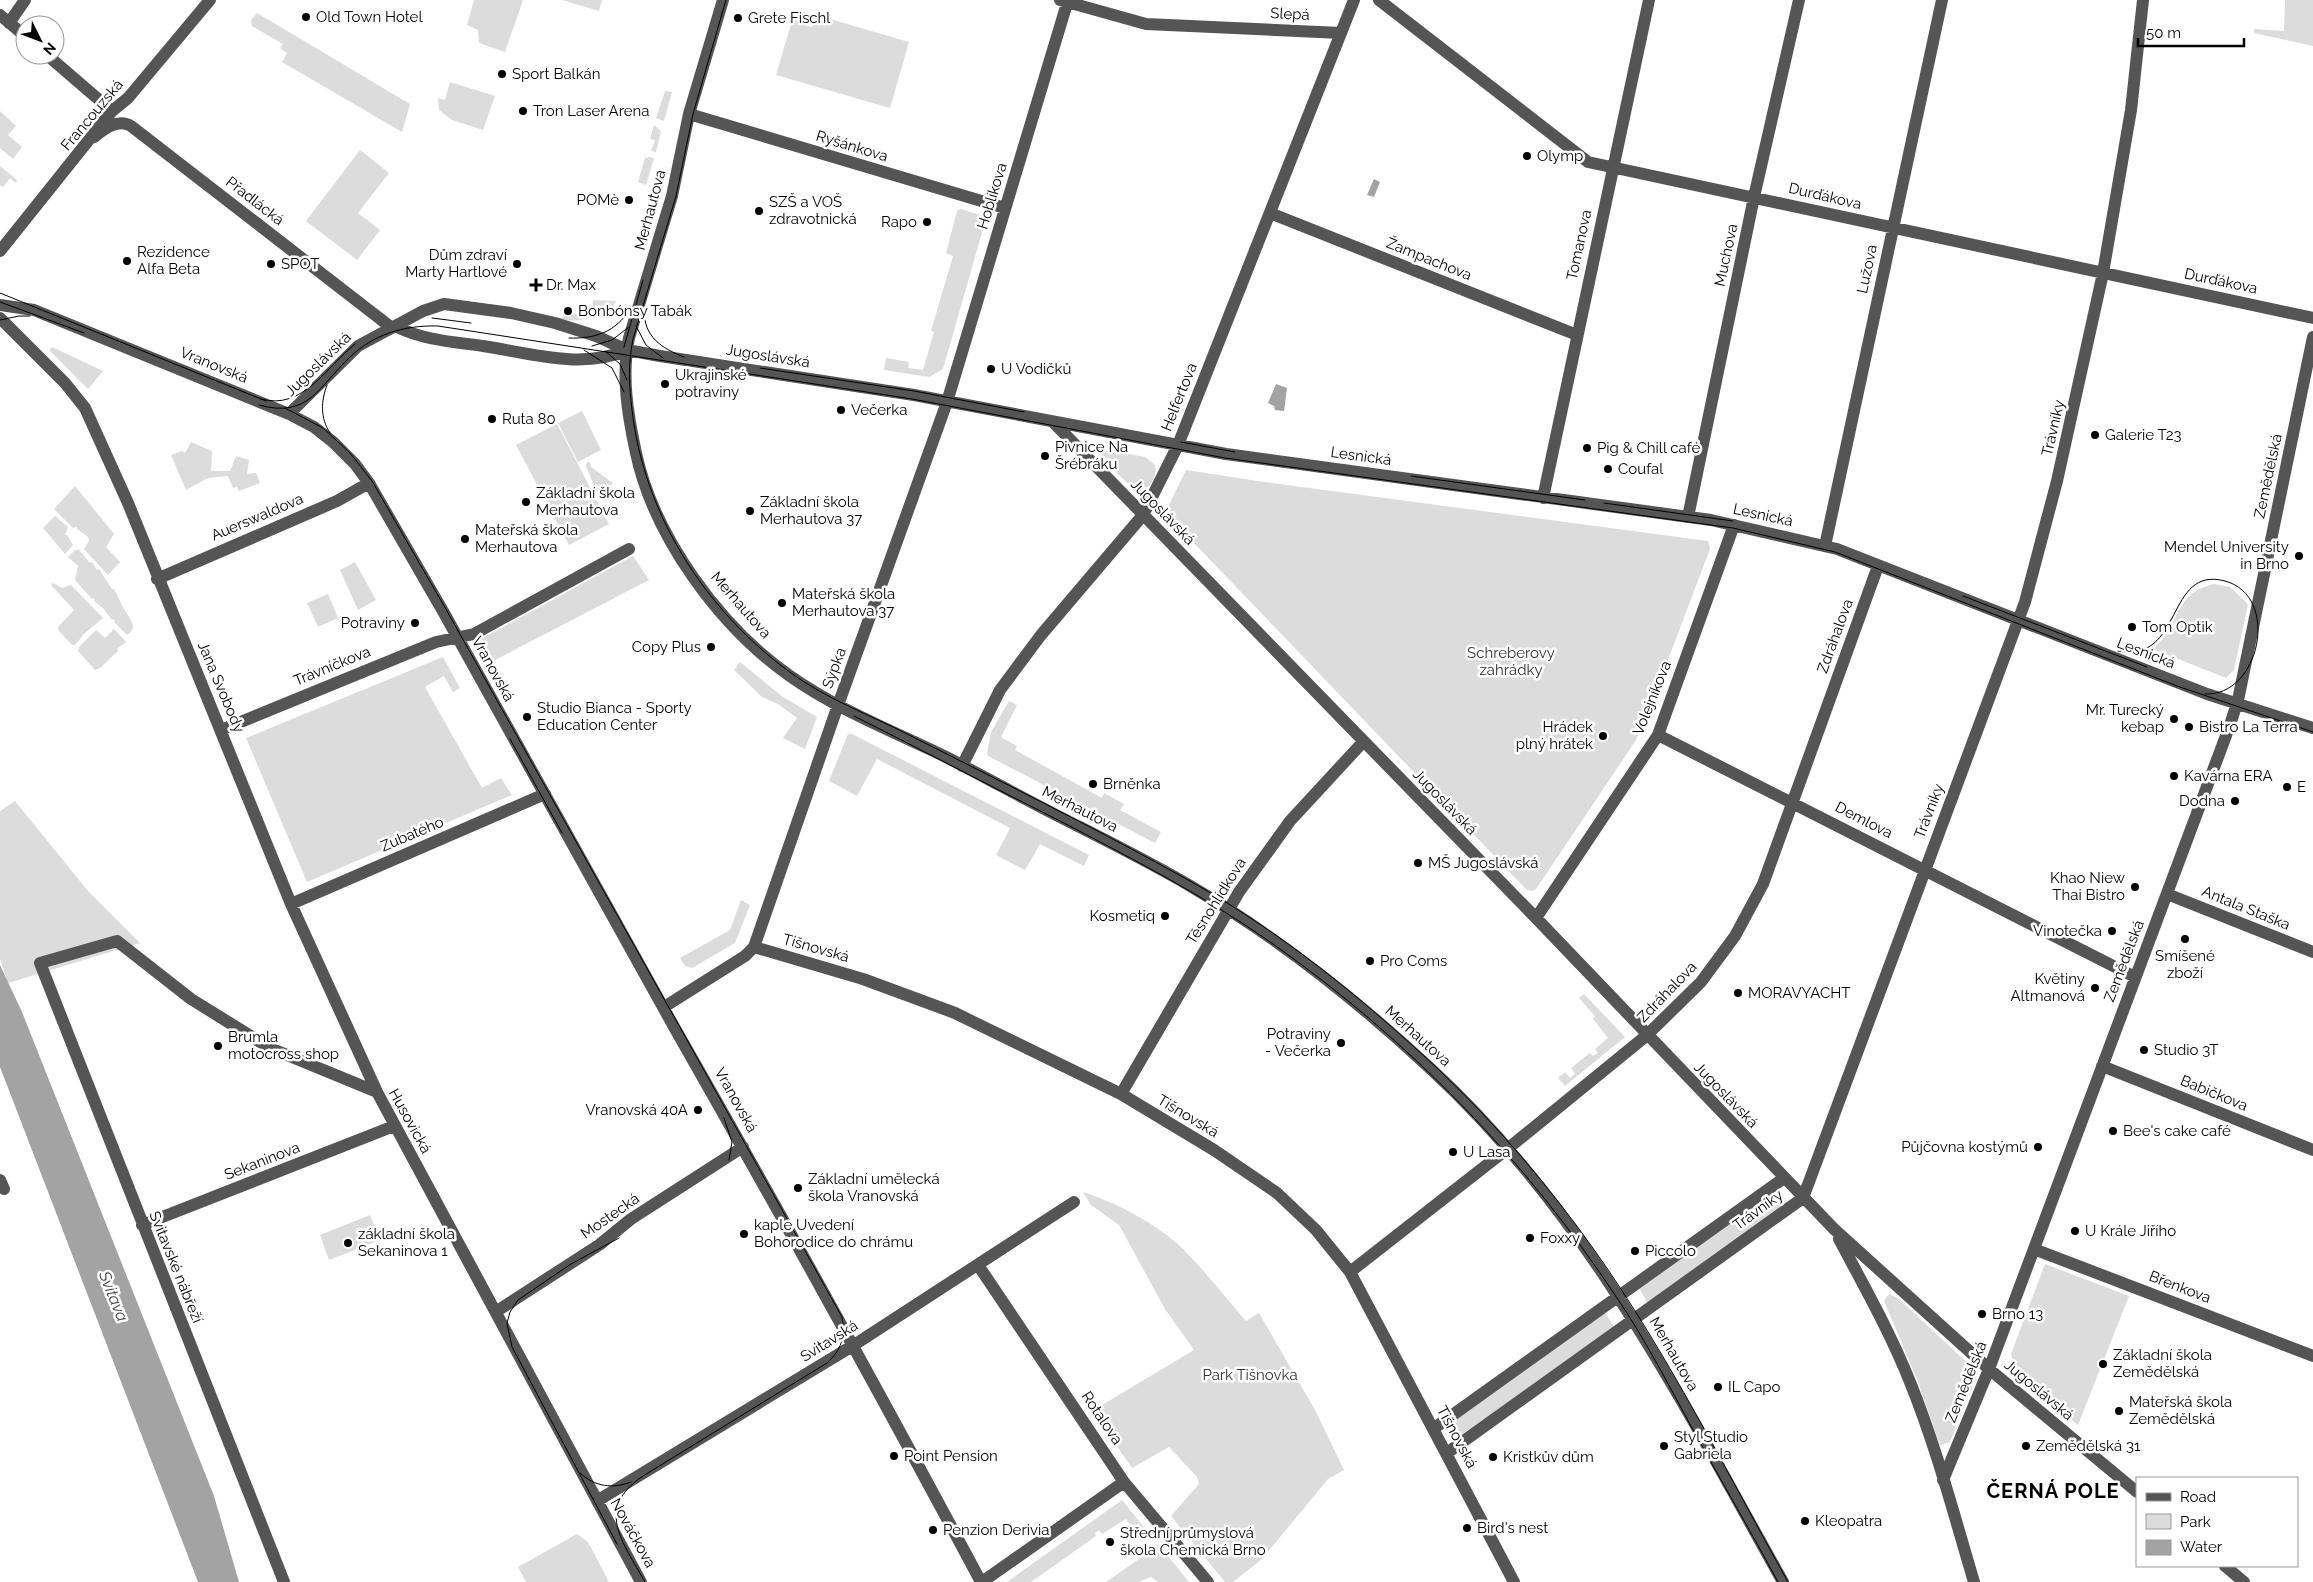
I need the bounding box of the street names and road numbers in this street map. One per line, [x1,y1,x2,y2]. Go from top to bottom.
street label: Slepá [1270,4,1310,24]
street label: Francouzská [57,76,127,154]
street label: Ryšánkova [814,127,890,165]
street label: Hoblíkova [973,161,1011,231]
street label: Merhautova [631,168,669,252]
street label: Přadlácká [222,173,288,229]
street label: Durďákova [1787,179,1863,213]
street label: Tomanova [1563,208,1595,282]
street label: Muchova [1711,222,1741,288]
street label: Žampachova [1384,234,1474,284]
street label: Lužova [1853,243,1881,295]
street label: Durďákova [2183,264,2259,298]
street label: Jugoslávská [281,328,355,400]
street label: Jugoslávská [725,340,811,372]
street label: Vranovská [177,343,251,387]
street label: Helfertova [1157,360,1201,434]
street label: Trávníky [2038,398,2068,458]
street label: Zemědělská [2250,432,2286,520]
street label: Lesnická [1330,443,1392,469]
street label: Jugoslávská [1127,475,1199,549]
street label: Auerswaldova [208,490,306,544]
street label: Lesnická [1731,500,1795,530]
street label: Merhautova [707,568,775,642]
street label: Zdráhalova [1813,596,1857,676]
street label: Vranovská [468,633,518,705]
street label: Lesnická [2114,634,2178,672]
street label: Jana Svobody [194,639,248,735]
street label: Trávníčkova [291,642,373,690]
street label: Sýpka [818,645,850,691]
street label: Volejníkova [1629,658,1675,738]
street label: Jugoslávská [1409,765,1481,839]
street label: Trávníky [1910,781,1948,841]
street label: Merhautova [1039,782,1121,836]
street label: Demlova [1832,798,1896,842]
street label: Zubatého [378,813,446,855]
street label: Těsnohlídkova [1182,854,1250,948]
street label: Antala Staška [2199,882,2293,934]
street label: Zemědělská [2100,918,2148,1004]
street label: Tišnovská [781,930,851,966]
street label: Zdráhalova [1634,958,1700,1026]
street label: Merhautova [1381,1002,1455,1070]
street label: Jugoslávská [1690,1058,1762,1132]
street label: Vranovská [711,1064,761,1136]
street label: Babičkova [2178,1071,2250,1115]
street label: Husovická [385,1085,435,1157]
street label: Tišnovská [1154,1091,1222,1141]
street label: Sekaninova [222,1138,302,1184]
street label: Trávníky [1730,1186,1786,1234]
street label: Mostecká [577,1189,643,1243]
street label: Svitavské nábřeží [145,1209,207,1326]
street label: Břenkova [2147,1267,2213,1307]
street label: Merhautova [1646,1314,1702,1394]
street label: Svitavská [797,1316,861,1366]
street label: Zemědělská [1942,1339,1990,1425]
street label: Jugoslávská [2001,1356,2077,1424]
street label: Rotalova [1078,1388,1126,1448]
street label: Tišnovská [1433,1403,1481,1471]
street label: Nováčkova [607,1495,659,1571]

